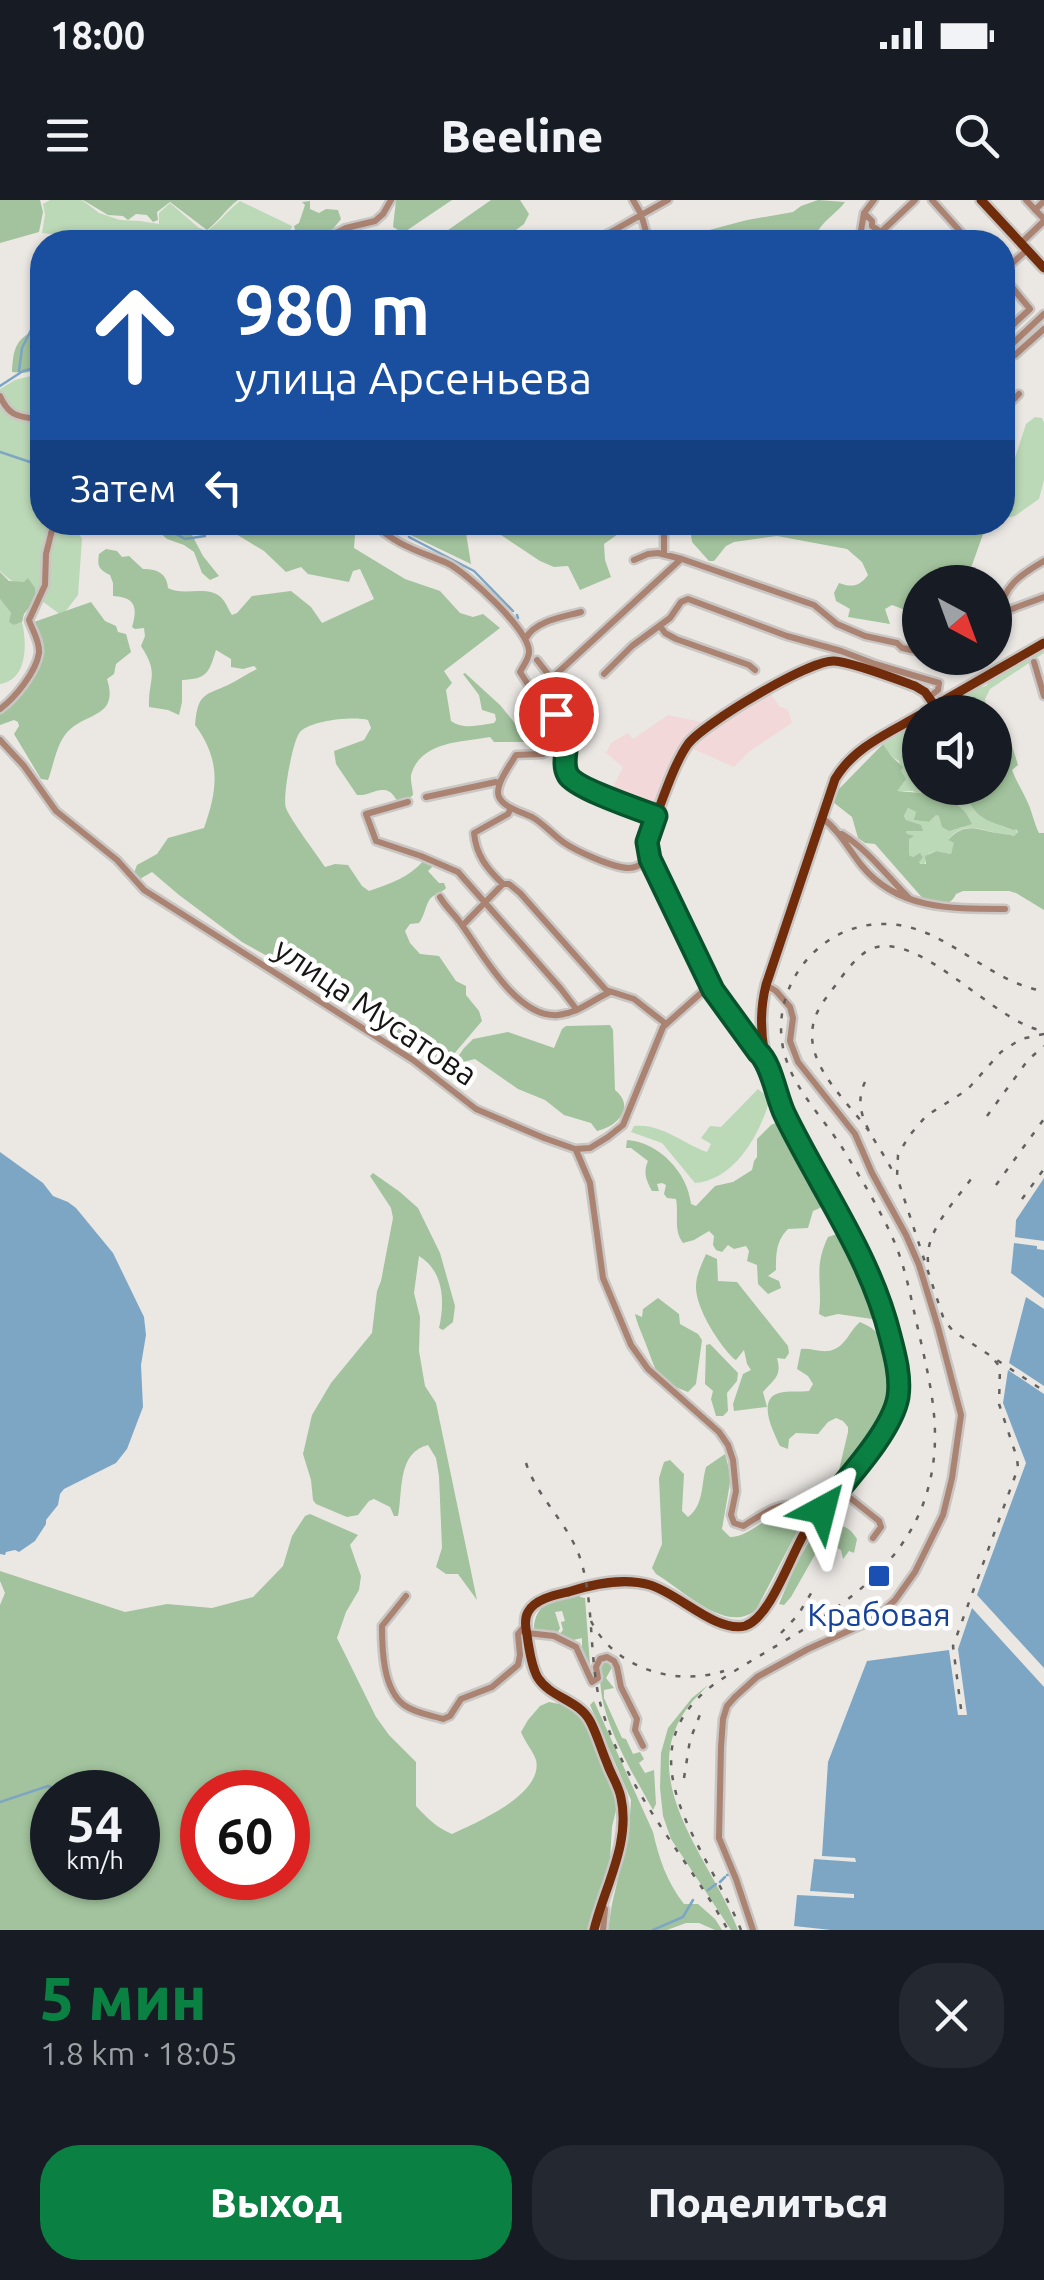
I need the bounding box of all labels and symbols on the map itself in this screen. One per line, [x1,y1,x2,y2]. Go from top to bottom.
north arrow [902,565,1012,675]
pin [514,672,599,757]
street label: улица Мусатова [268,930,484,1092]
position arrow [770,1458,874,1562]
marker: Крабовая [866,1563,892,1589]
place label: Крабовая [807,1596,951,1632]
speed limit sign: 60 [180,1770,310,1900]

